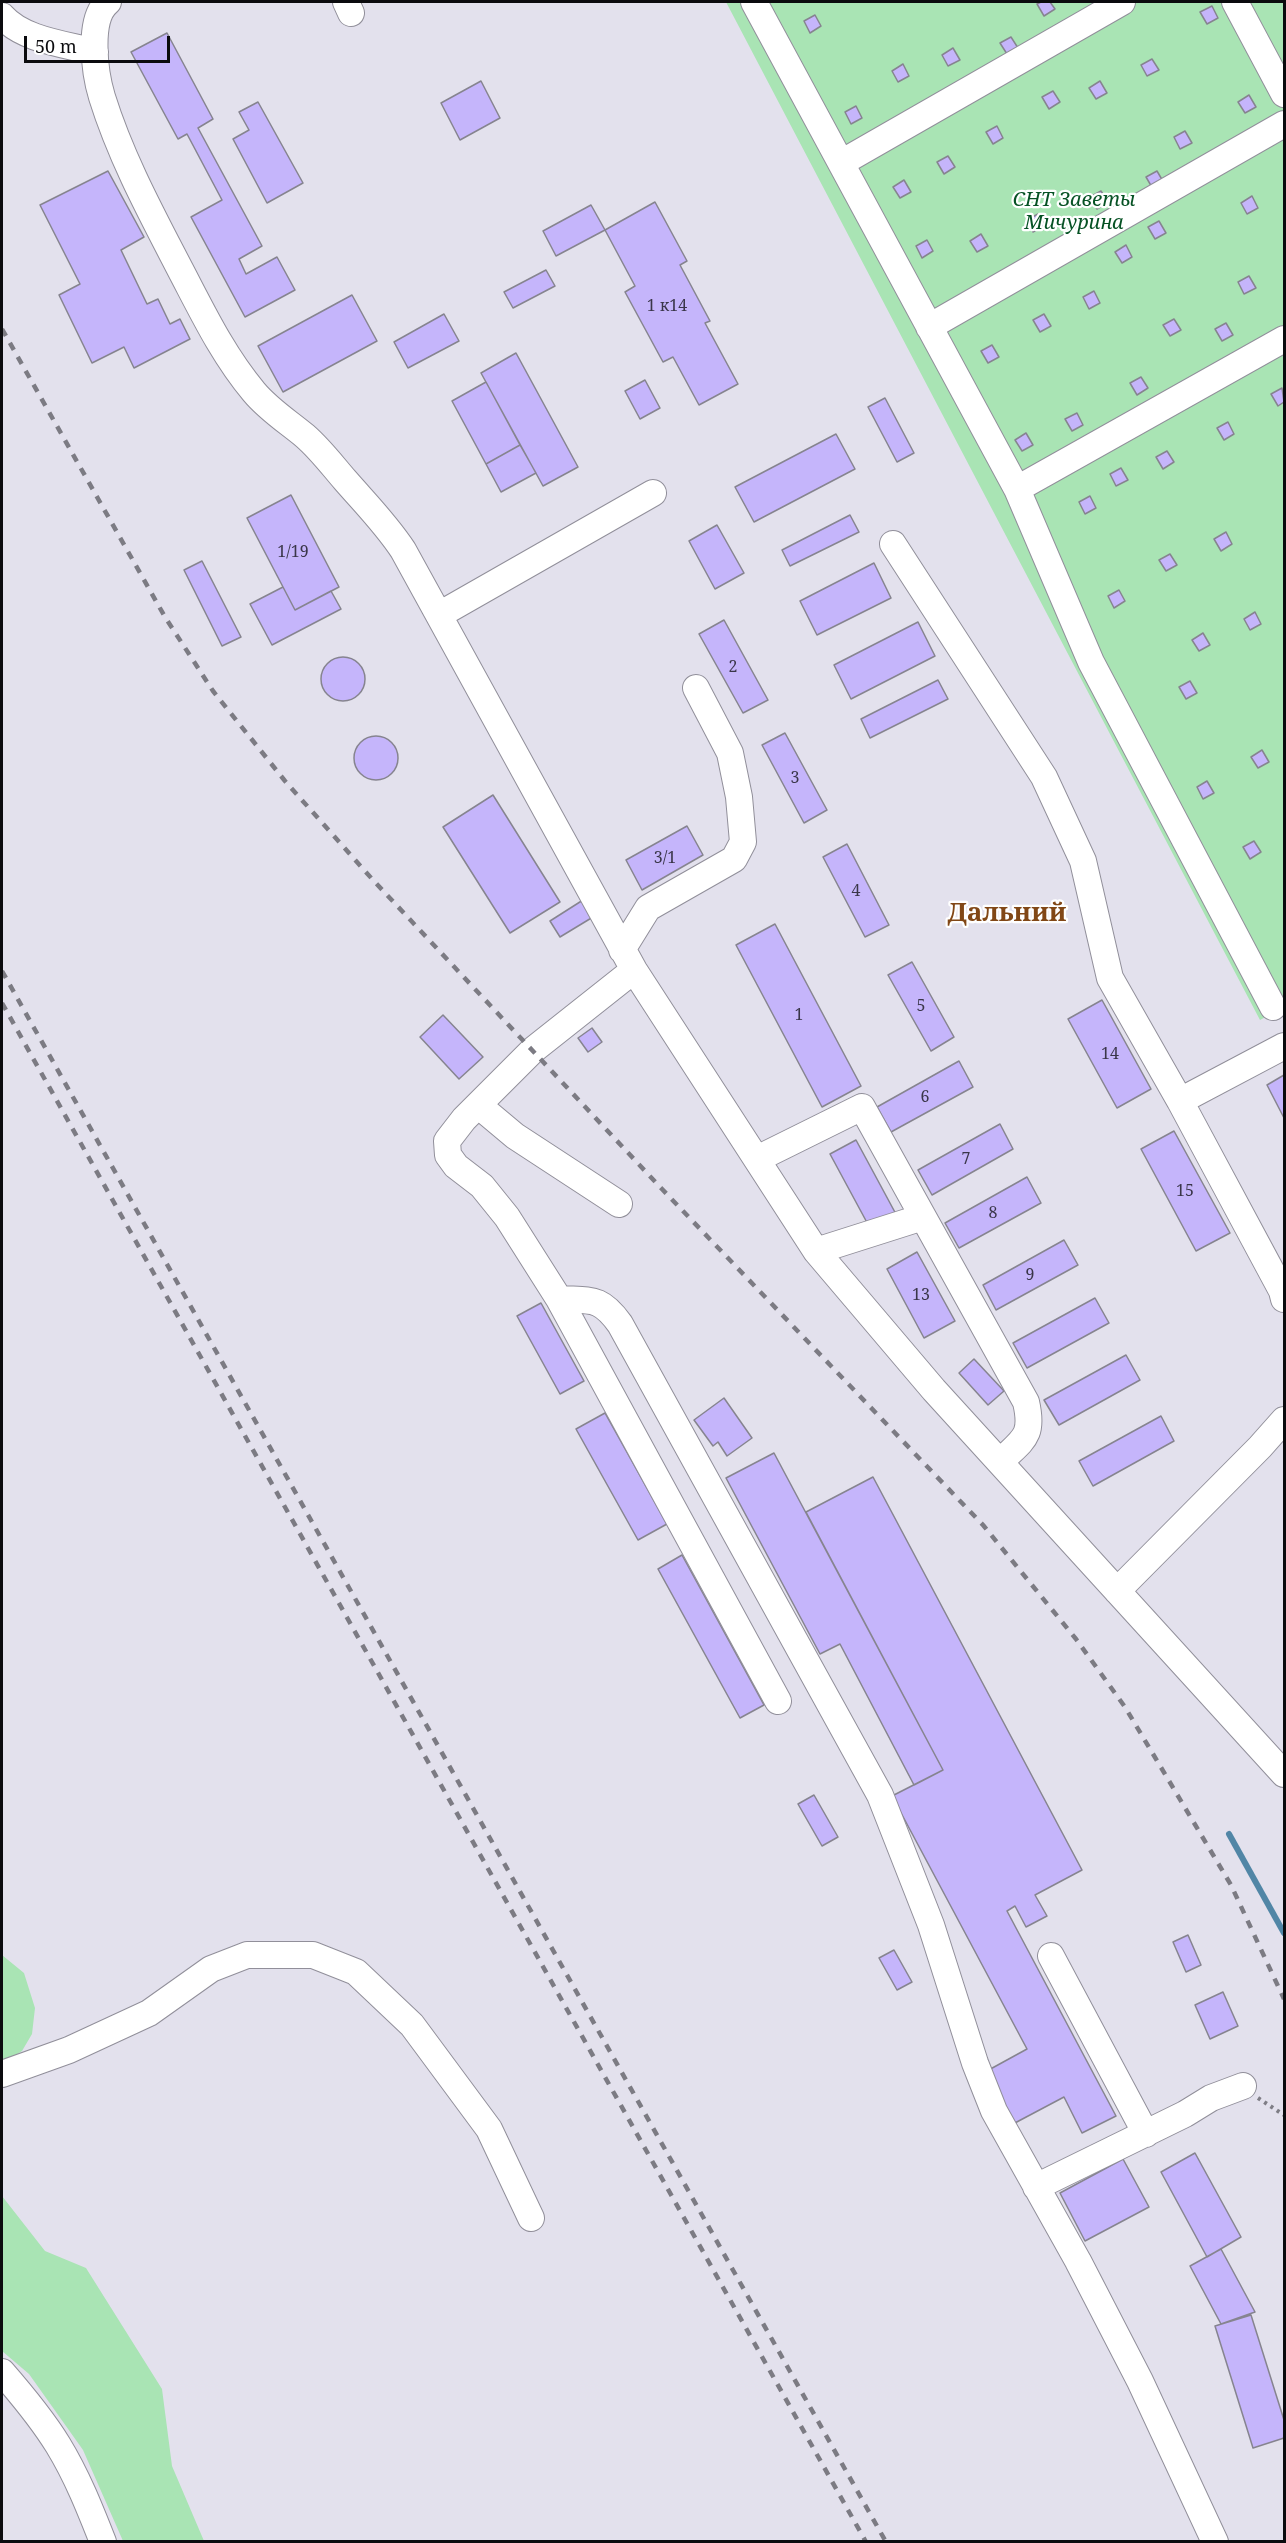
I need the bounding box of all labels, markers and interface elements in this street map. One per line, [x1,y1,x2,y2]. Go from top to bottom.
scale bar [27,24,172,62]
text: 50 m [35,34,77,58]
park label: СНТ Заветы Мичурина [1013,188,1135,235]
house number: 1 к14 [647,296,687,316]
house number: 1/19 [277,542,309,562]
house number: 2 [729,657,737,677]
house number: 3 [791,768,799,788]
house number: 3/1 [654,848,676,868]
house number: 4 [852,881,860,901]
district label: Дальний [948,898,1066,930]
house number: 5 [917,996,925,1016]
house number: 1 [795,1005,803,1025]
house number: 14 [1101,1044,1119,1064]
house number: 6 [921,1087,929,1107]
house number: 7 [962,1149,970,1169]
house number: 15 [1176,1181,1194,1201]
house number: 8 [989,1203,997,1223]
house number: 9 [1026,1265,1034,1285]
house number: 13 [912,1285,930,1305]

